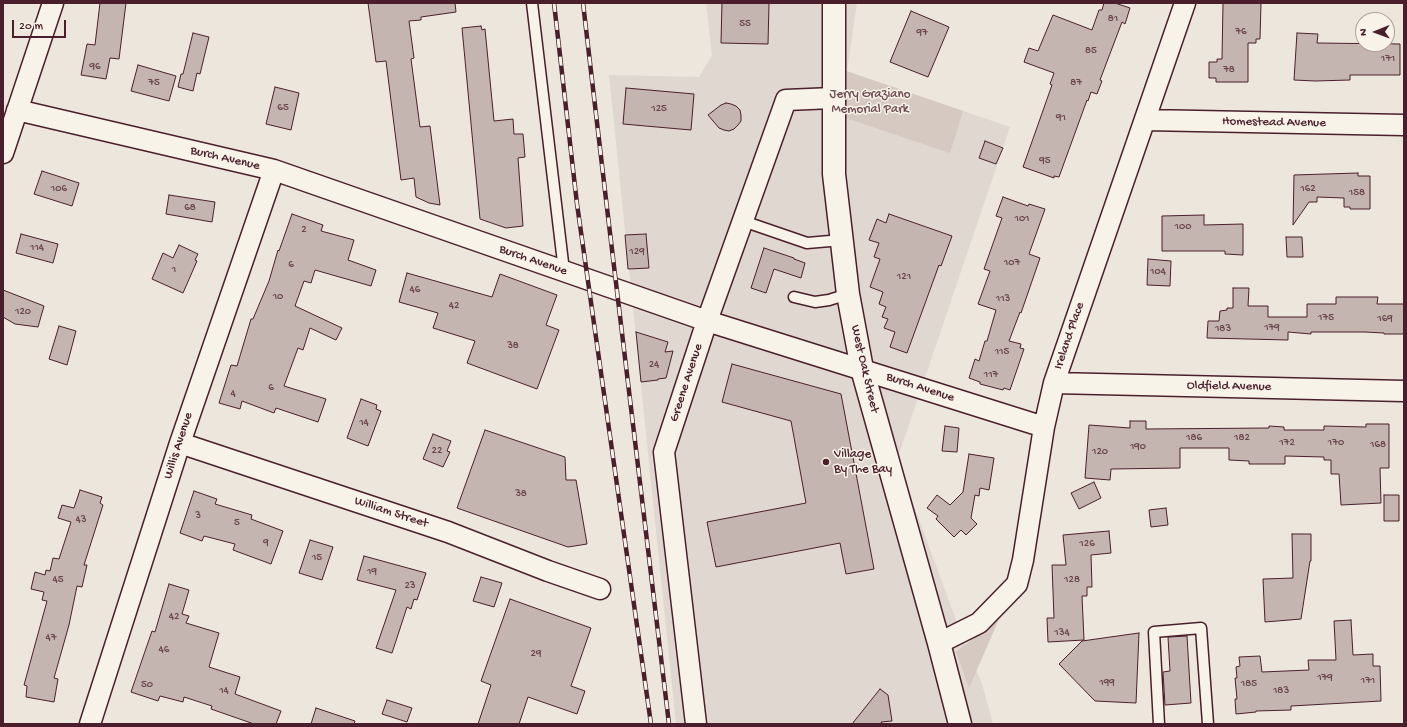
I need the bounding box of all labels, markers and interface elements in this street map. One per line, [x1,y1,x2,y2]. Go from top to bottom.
scale bar [14,12,68,38]
house number: 81 [1108,12,1118,26]
north arrow [1355,12,1395,52]
house number: 55 [739,17,751,31]
text: 20 m [19,20,43,34]
house number: 76 [1235,25,1247,39]
house number: 97 [916,26,928,40]
text: N [1358,28,1370,36]
house number: 85 [1085,44,1097,58]
house number: 171 [1381,52,1395,66]
house number: 96 [89,60,101,74]
house number: 78 [1223,63,1235,77]
house number: 75 [148,76,160,90]
house number: 87 [1070,76,1082,90]
park label: Jerry Graziano Memorial Park [830,87,910,118]
house number: 65 [277,101,289,115]
house number: 125 [651,102,667,116]
house number: 91 [1056,111,1066,125]
street label: Homestead Avenue [1222,114,1326,132]
street label: Burch Avenue [189,143,261,175]
house number: 95 [1039,154,1051,168]
house number: 106 [51,182,67,196]
house number: 162 [1300,182,1316,196]
house number: 158 [1349,186,1365,200]
house number: 68 [184,201,196,215]
house number: 101 [1014,212,1030,226]
house number: 100 [1175,220,1191,234]
house number: 2 [301,223,307,237]
house number: 114 [30,241,44,255]
street label: Burch Avenue [497,242,569,280]
house number: 129 [629,245,645,259]
house number: 107 [1004,256,1020,270]
house number: 6 [288,258,294,272]
house number: 1 [172,263,176,277]
house number: 104 [1150,265,1166,279]
house number: 121 [897,270,911,284]
house number: 46 [410,283,420,297]
house number: 10 [273,290,283,304]
house number: 113 [996,292,1010,306]
house number: 42 [449,299,459,313]
street label: Ireland Place [1051,300,1089,372]
house number: 120 [15,305,31,319]
house number: 175 [1318,311,1334,325]
house number: 169 [1377,312,1393,326]
house number: 179 [1264,321,1280,335]
house number: 183 [1215,322,1231,336]
street label: West Oak Street [846,324,882,414]
house number: 38 [507,339,519,353]
street label: Greene Avenue [667,342,707,424]
house number: 115 [995,345,1009,359]
house number: 24 [649,358,659,372]
house number: 117 [984,368,998,382]
street label: Burch Avenue [884,370,956,406]
street label: Oldfield Avenue [1187,378,1271,396]
house number: 6 [268,381,274,395]
house number: 4 [230,387,236,401]
street label: Willis Avenue [161,411,197,481]
house number: 14 [359,416,369,430]
house number: 186 [1186,431,1202,445]
house number: 182 [1234,431,1250,445]
house number: 172 [1279,436,1295,450]
house number: 170 [1328,436,1344,450]
house number: 168 [1370,438,1386,452]
house number: 190 [1130,440,1146,454]
house number: 22 [432,444,442,458]
house number: 120 [1092,445,1108,459]
place label: Village By The Bay [834,447,892,478]
marker: Village By The Bay [821,457,831,467]
house number: 38 [515,487,527,501]
street label: William Street [352,494,430,532]
house number: 3 [195,509,201,523]
house number: 43 [76,513,86,527]
house number: 5 [234,516,240,530]
house number: 9 [263,536,269,550]
house number: 126 [1079,537,1095,551]
house number: 15 [312,551,322,565]
house number: 19 [367,565,377,579]
house number: 45 [53,573,63,587]
house number: 128 [1064,573,1080,587]
house number: 23 [404,579,416,593]
house number: 42 [169,610,179,624]
house number: 134 [1054,626,1070,640]
house number: 47 [46,631,56,645]
house number: 46 [159,643,169,657]
house number: 29 [531,647,541,661]
house number: 179 [1317,671,1333,685]
house number: 171 [1361,674,1375,688]
house number: 199 [1099,676,1115,690]
house number: 185 [1241,677,1257,691]
house number: 50 [141,678,153,692]
house number: 14 [219,684,229,698]
house number: 183 [1273,684,1289,698]

